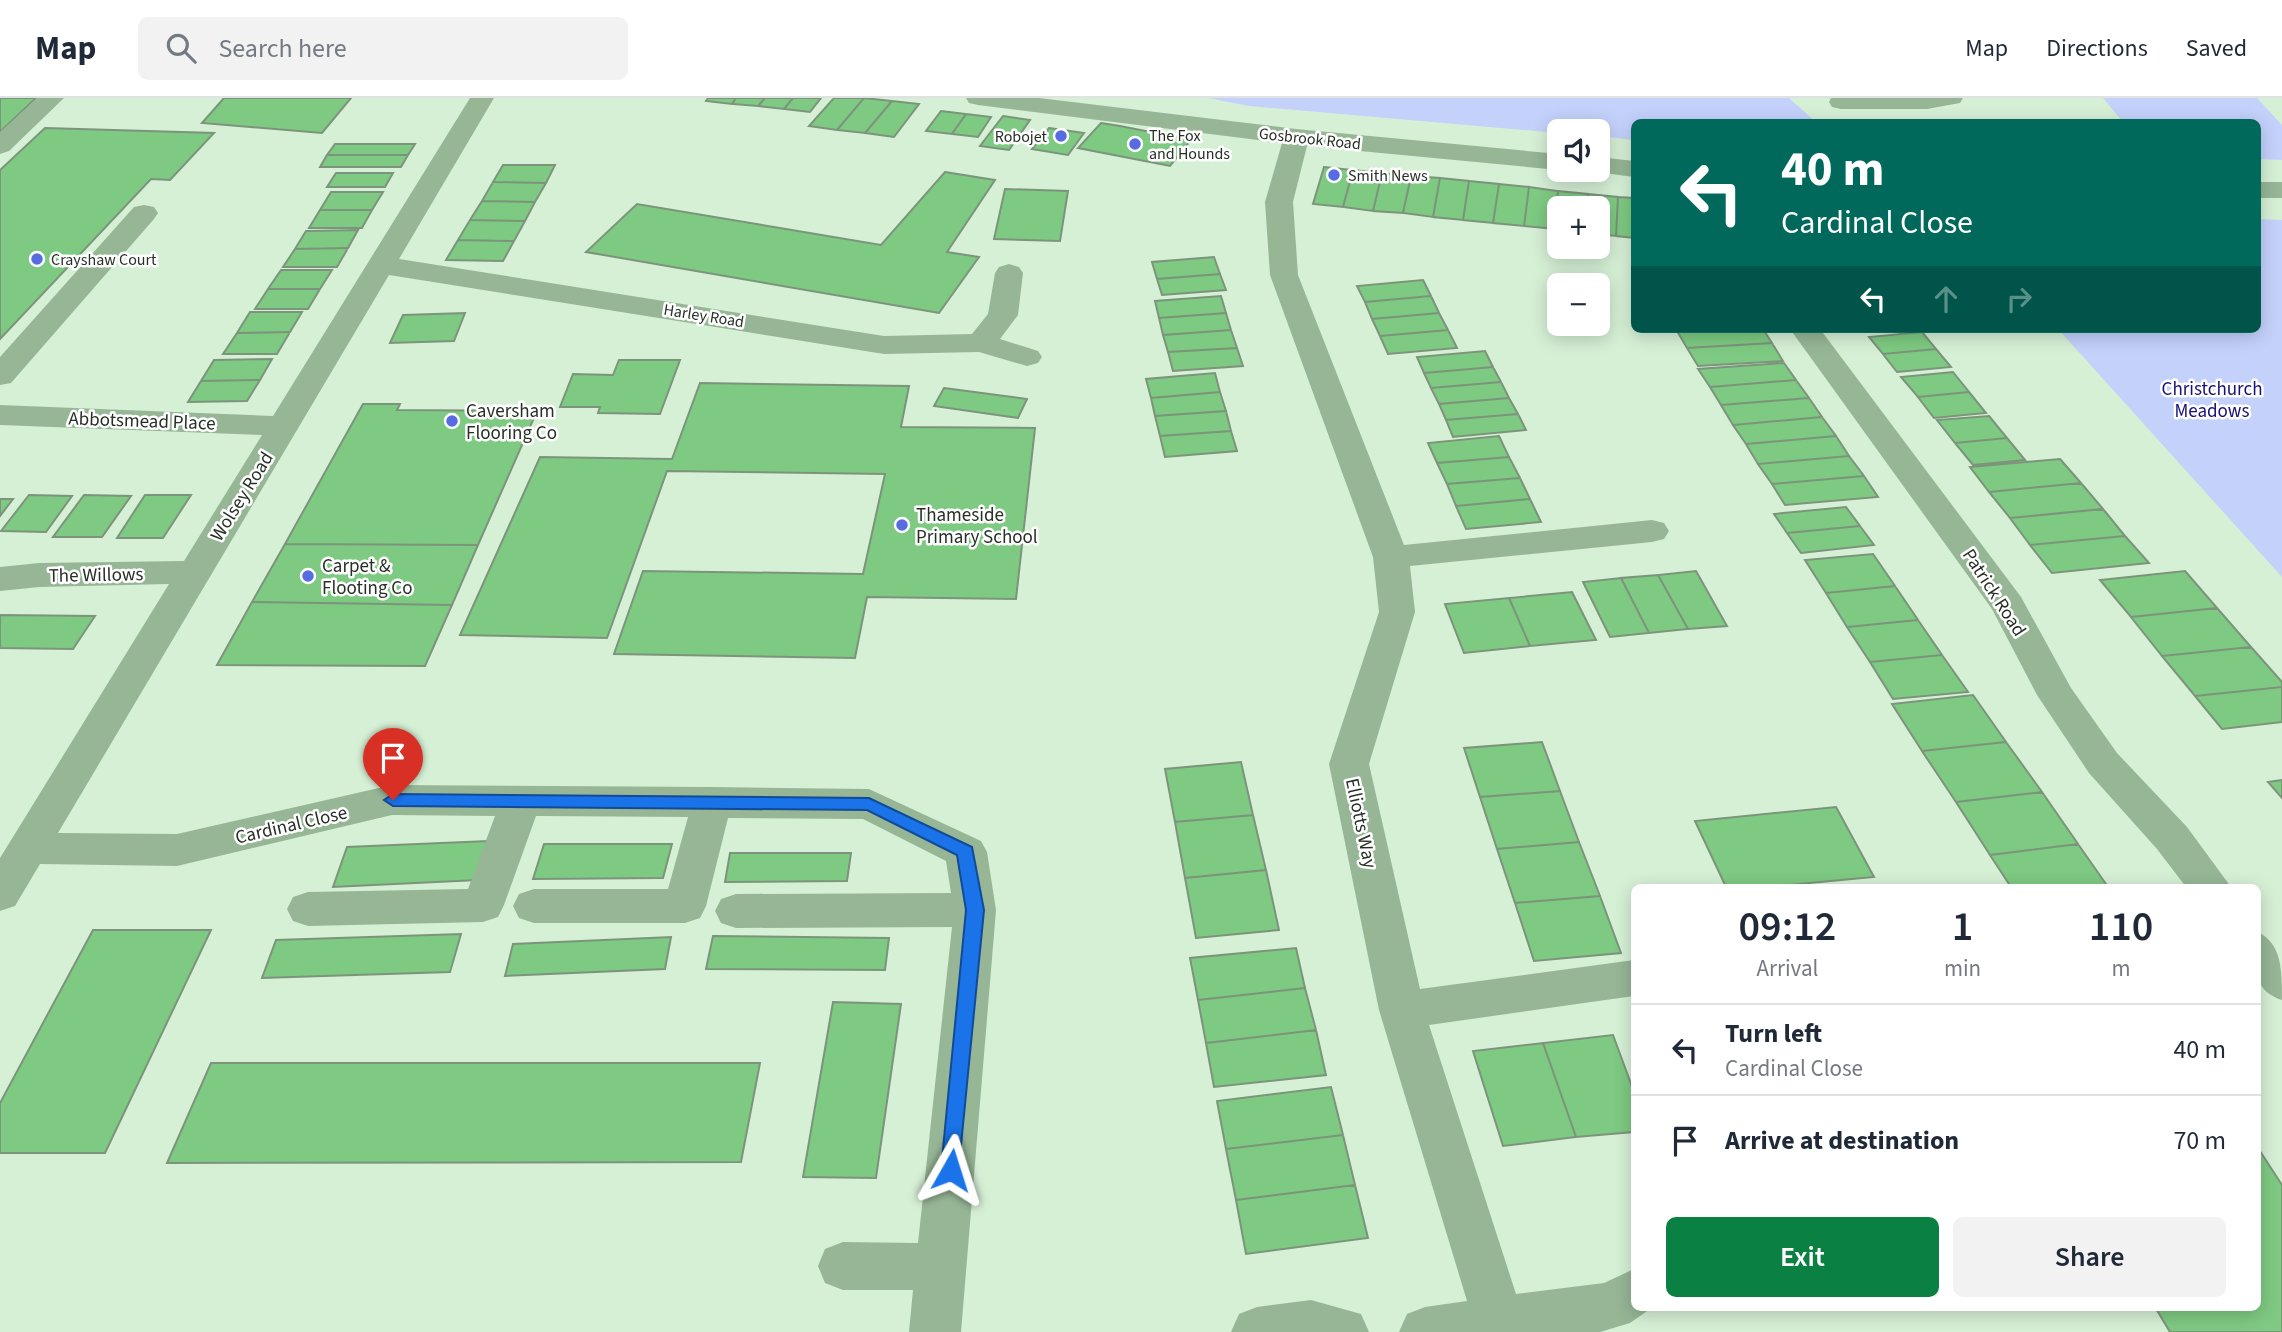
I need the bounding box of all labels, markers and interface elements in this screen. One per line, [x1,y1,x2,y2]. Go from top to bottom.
search box [138,17,628,80]
text: Map [35,25,96,72]
icon: search [162,29,200,67]
text: Search here [218,30,347,67]
text: Map [1965,31,2008,66]
text: Directions [2046,31,2148,66]
text: Saved [2186,31,2247,66]
map controls [1547,119,1610,336]
button: sound [1547,119,1610,182]
street label: Gosbrook Road [1258,123,1362,155]
place label: The Fox and Hounds [1149,125,1230,165]
place label: Robojet [995,126,1048,148]
marker: Robojet [1053,128,1069,144]
text: 40 m [1781,135,1885,205]
marker: The Fox and Hounds [1127,136,1143,152]
icon: left [1666,147,1757,238]
place label: Smith News [1348,165,1428,187]
marker: Smith News [1326,167,1342,183]
button: + [1547,196,1610,259]
text: Cardinal Close [1781,200,1973,246]
place label: Crayshaw Court [51,249,157,271]
marker: Crayshaw Court [29,251,45,267]
button: − [1547,273,1610,336]
icon: left [1854,280,1892,318]
icon: ahead [1927,280,1965,318]
icon: right [2000,280,2038,318]
street label: Harley Road [662,299,746,333]
park label: Christchurch Meadows [2162,376,2262,425]
place label: Caversham Flooring Co [466,398,557,447]
street label: Abbotsmead Place [68,405,216,438]
marker: Caversham Flooring Co [444,413,460,429]
street label: Wolsey Road [204,447,280,547]
place label: Thameside Primary School [916,502,1038,551]
marker: Thameside Primary School [894,517,910,533]
street label: Patrick Road [1955,544,2032,642]
place label: Carpet & Flooting Co [322,553,413,602]
street label: The Willows [48,561,144,590]
marker: Carpet & Flooting Co [300,568,316,584]
pin [363,728,423,800]
icon: arrive [374,739,412,777]
street label: Elliotts Way [1338,776,1383,871]
street label: Cardinal Close [233,799,350,851]
text: 09:12 [1739,897,1836,957]
text: 1 [1952,897,1973,957]
text: 110 [2089,897,2153,957]
text: Arrival [1757,952,1818,985]
text: min [1944,952,1981,985]
text: m [2112,952,2131,985]
text: Turn left [1725,1015,1822,1052]
icon: left [1666,1031,1704,1069]
text: 40 m [2173,1031,2226,1068]
text: Cardinal Close [1725,1052,1863,1085]
icon: arrive [1666,1122,1704,1160]
text: Arrive at destination [1725,1122,1959,1159]
text: 70 m [2173,1122,2226,1159]
position arrow [914,1133,988,1207]
button: Exit [1666,1217,1939,1297]
button: Share [1953,1217,2226,1297]

